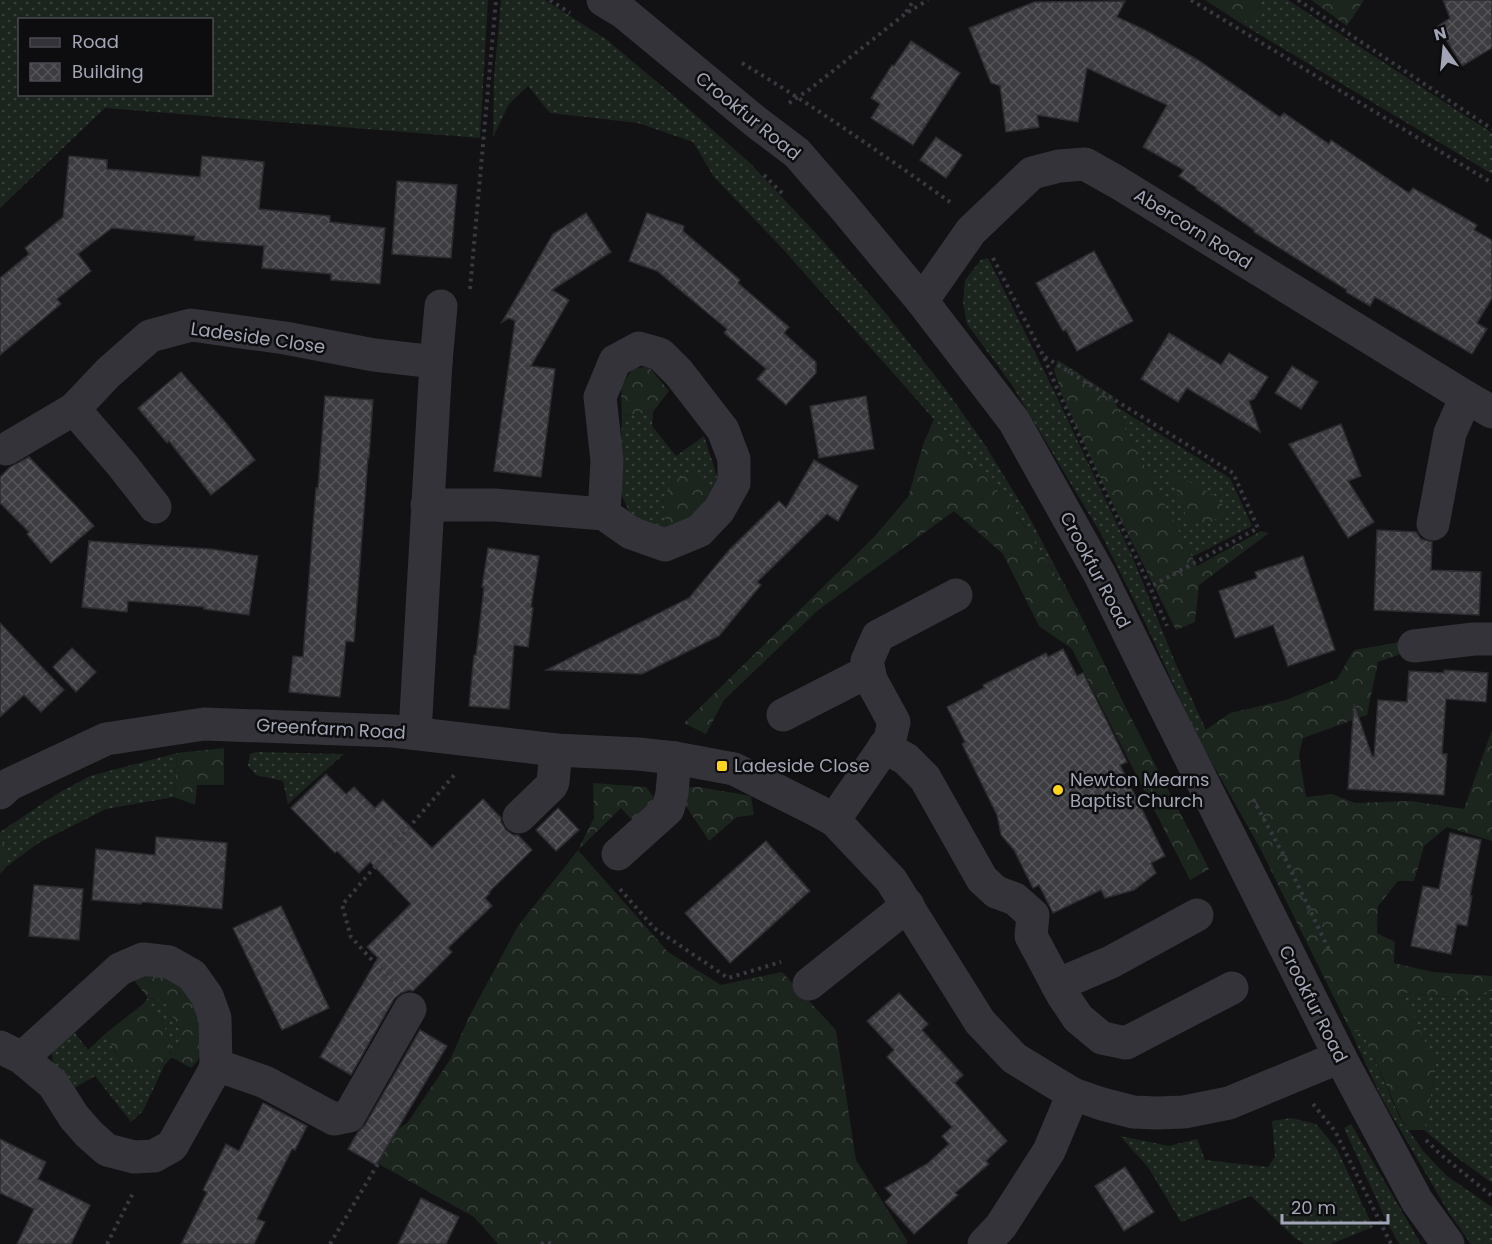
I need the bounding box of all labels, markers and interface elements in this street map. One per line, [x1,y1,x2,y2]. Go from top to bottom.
legend [18,18,213,96]
north arrow [1414,18,1474,78]
text: N [1431,21,1449,47]
text: Road [72,29,119,54]
text: Building [72,59,144,84]
street label: Crookfur Road [690,65,806,166]
street label: Abercorn Road [1130,182,1257,275]
street label: Ladeside Close [189,316,327,359]
street label: Crookfur Road [1054,507,1137,632]
street label: Greenfarm Road [256,712,406,745]
place label: Ladeside Close [734,753,870,778]
marker: Ladeside Close [715,759,729,773]
place label: Newton Mearns Baptist Church [1070,767,1209,813]
marker: Newton Mearns Baptist Church [1051,783,1065,797]
street label: Crookfur Road [1273,941,1354,1067]
scale bar [1282,1187,1388,1225]
text: 20 m [1291,1195,1336,1220]

